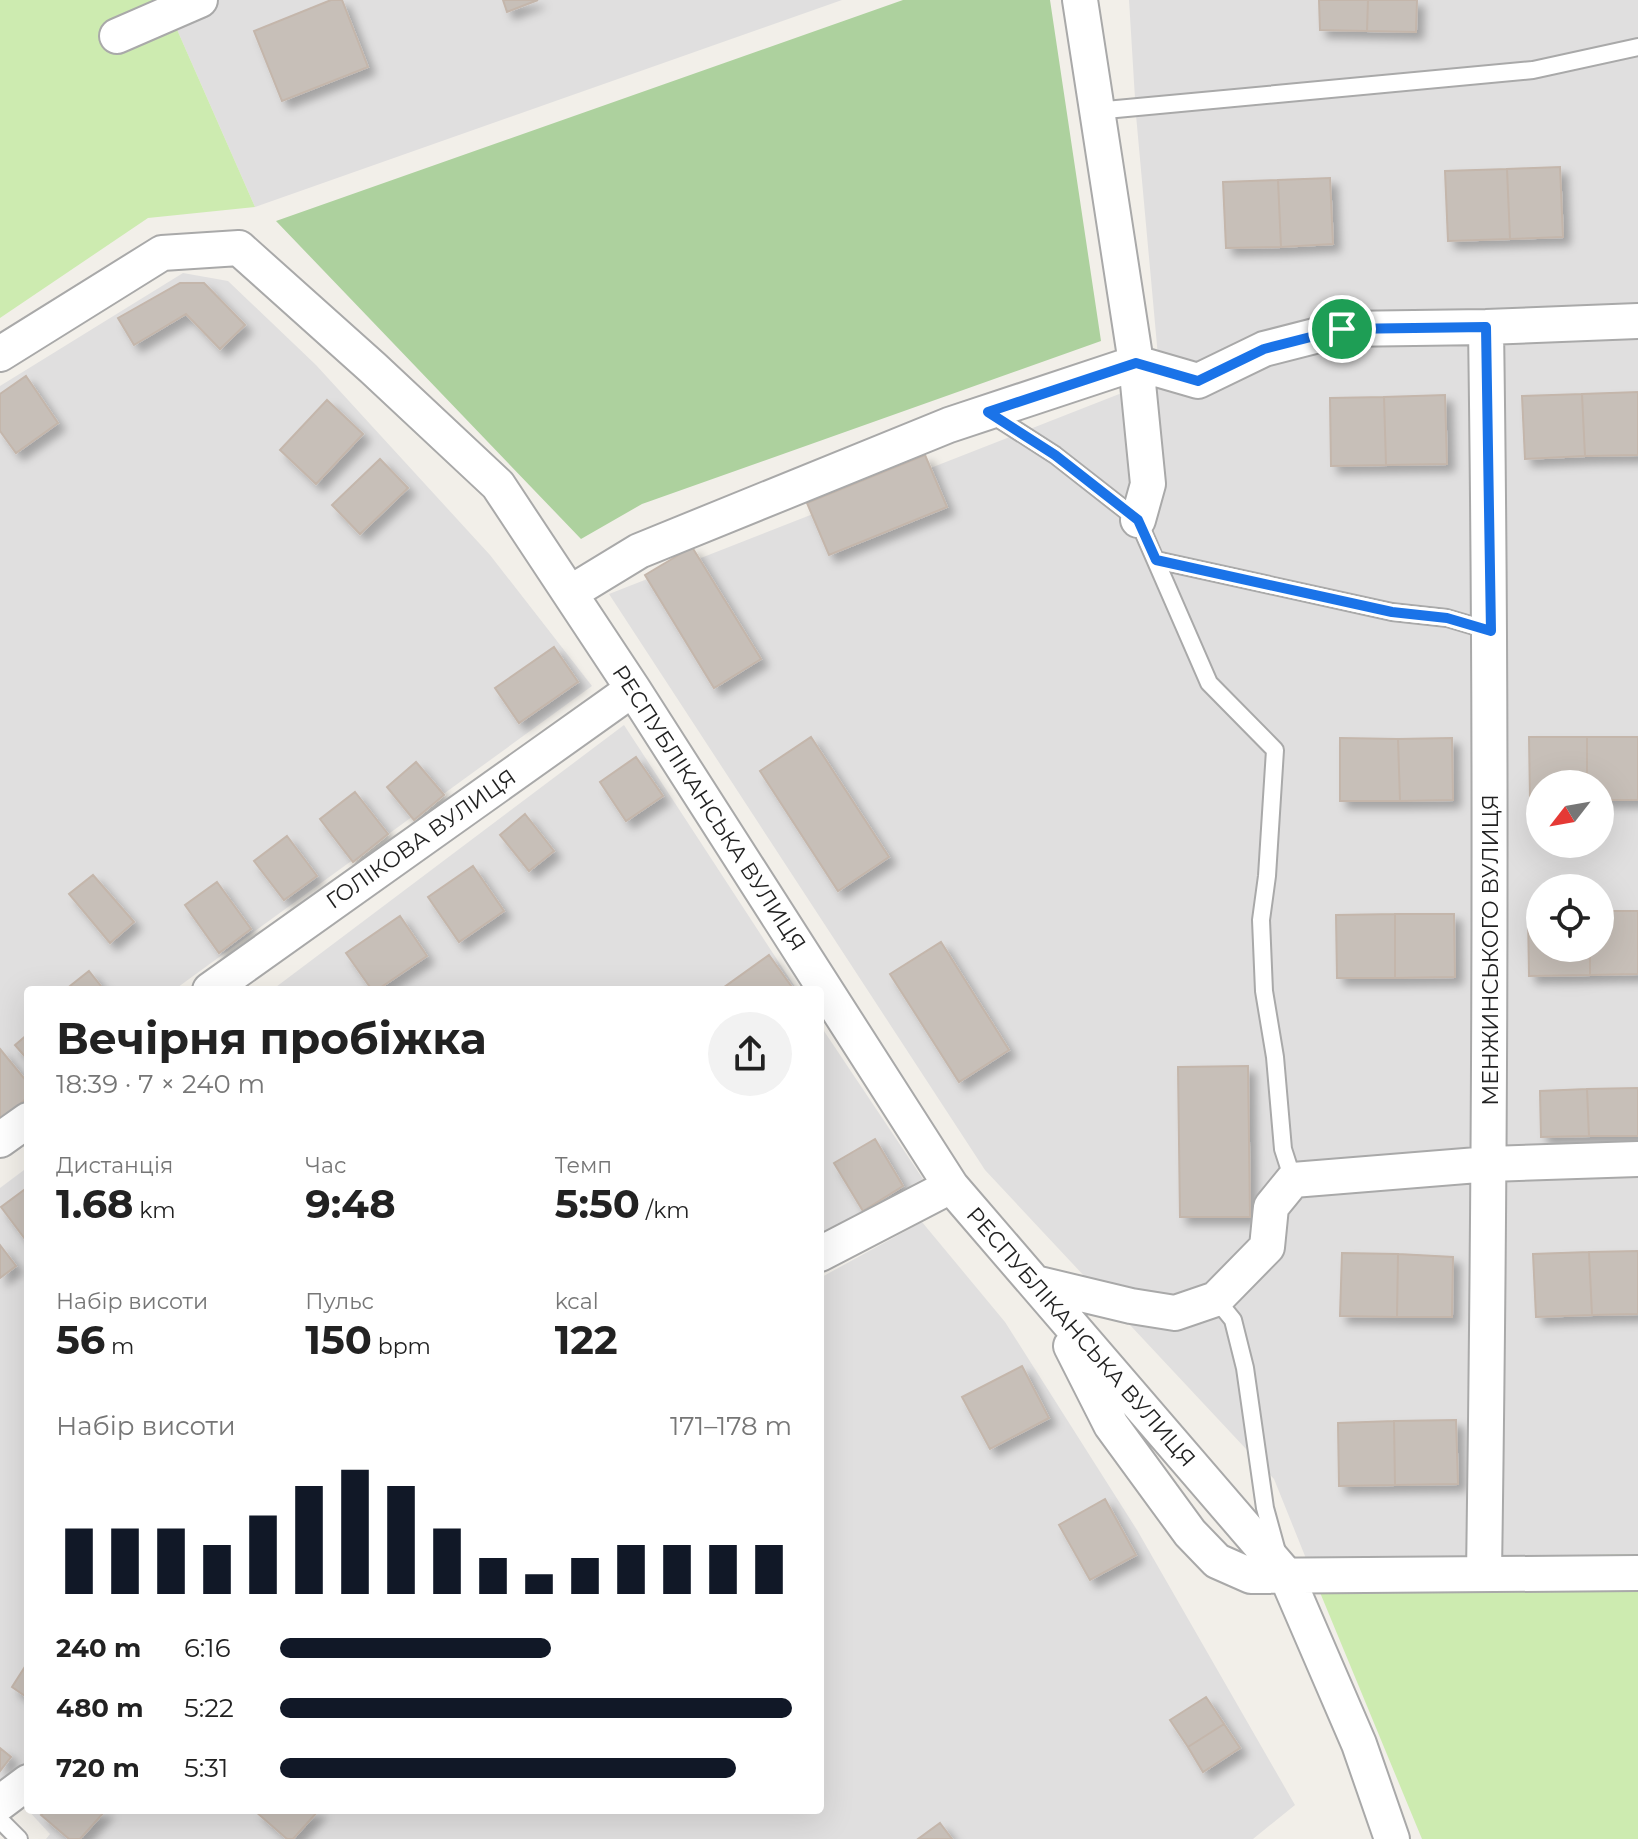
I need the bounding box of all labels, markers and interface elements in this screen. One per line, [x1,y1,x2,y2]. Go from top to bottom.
pin [1308,295,1376,363]
icon: arrive [1320,307,1364,351]
street label: РЕСПУБЛІКАНСЬКА ВУЛИЦЯ [606,660,812,956]
street label: ГОЛІКОВА ВУЛИЦЯ [321,763,521,915]
north arrow [1526,770,1614,858]
map controls [1526,770,1614,962]
street label: МЕНЖИНСЬКОГО ВУЛИЦЯ [1477,794,1504,1106]
button: locate [1526,874,1614,962]
text: Вечірня пробіжка [56,1011,487,1065]
button: share [708,1012,792,1096]
text: 18:39 · 7 × 240 m [56,1068,265,1100]
text: Дистанція [56,1152,173,1179]
text: Час [305,1152,346,1179]
text: Темп [555,1152,612,1179]
text: 1.68 [56,1179,134,1228]
text: 9:48 [305,1179,396,1228]
text: 5:50 [555,1179,640,1228]
text: km [134,1197,176,1224]
text: /km [640,1197,689,1224]
street label: РЕСПУБЛІКАНСЬКА ВУЛИЦЯ [961,1202,1201,1472]
text: Набір висоти [56,1288,208,1315]
text: Пульс [305,1288,374,1315]
text: kcal [555,1288,599,1315]
text: 56 [56,1315,105,1364]
text: 150 [305,1315,372,1364]
text: 122 [555,1315,618,1364]
text: m [105,1333,134,1360]
text: bpm [372,1333,431,1360]
text: Набір висоти [56,1410,236,1442]
text: 171–178 m [670,1410,792,1442]
text: 240 m [56,1632,141,1664]
text: 6:16 [184,1632,231,1664]
text: 480 m [56,1692,144,1724]
text: 5:22 [184,1692,234,1724]
text: 720 m [56,1752,140,1784]
text: 5:31 [184,1752,228,1784]

